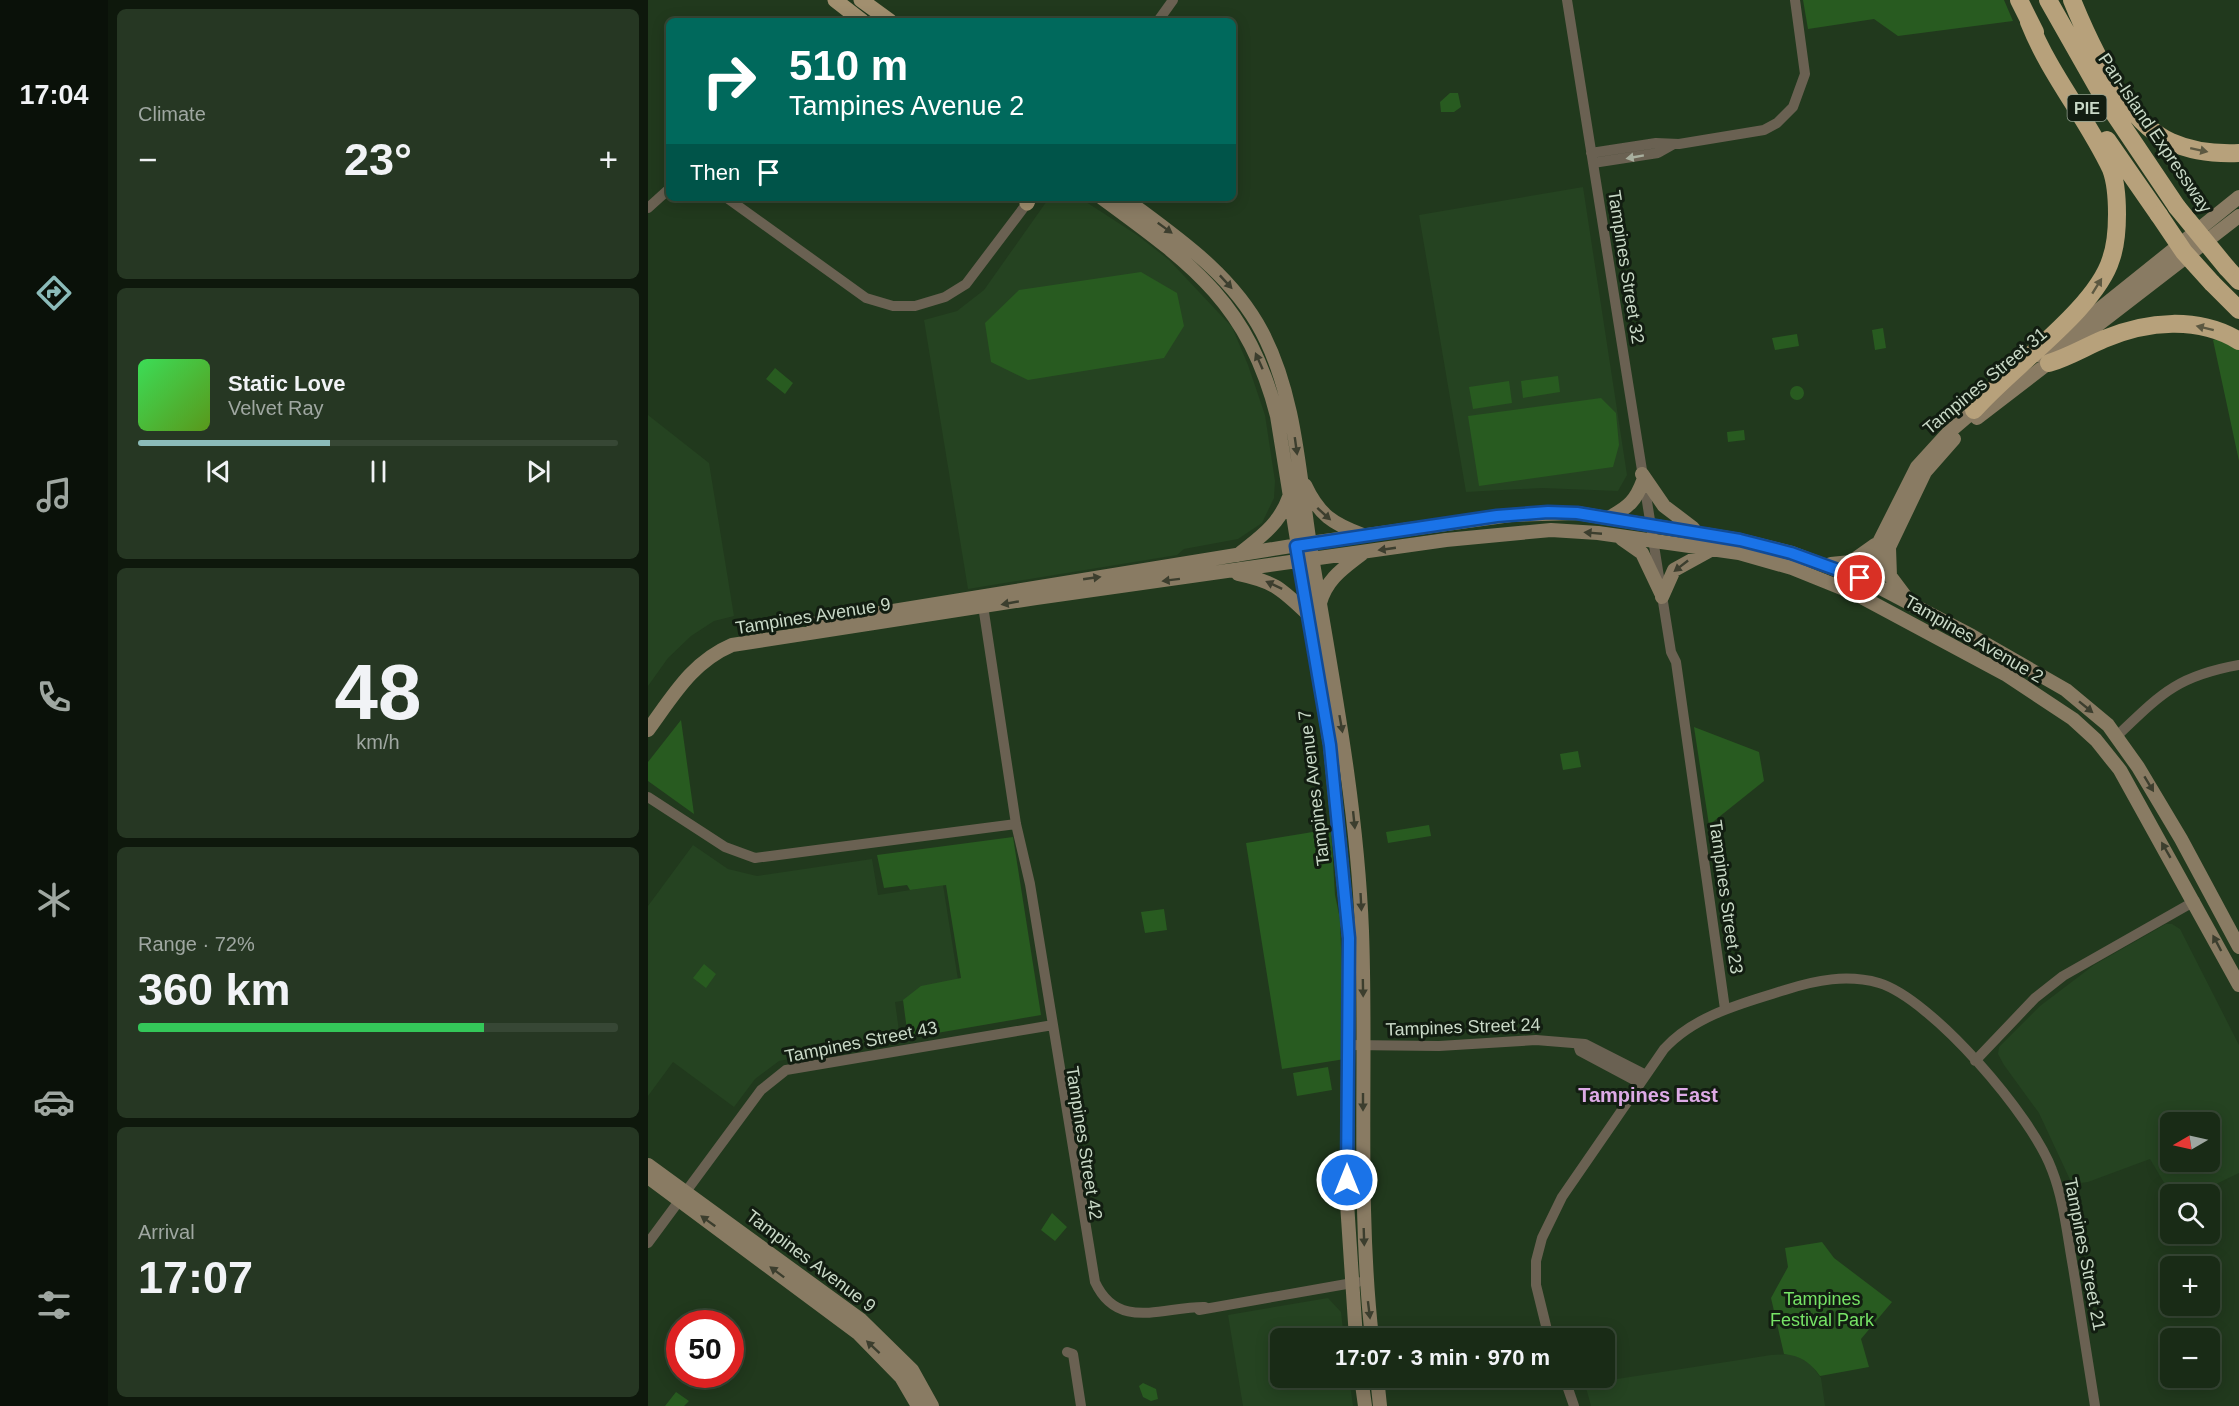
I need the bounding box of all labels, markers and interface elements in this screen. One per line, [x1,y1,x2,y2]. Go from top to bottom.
icon: right [690,42,768,120]
text: 510 m [789,42,908,89]
street label: Pan-Island Expressway [2094,49,2216,217]
text: 17:04 [19,80,89,110]
text: Tampines Avenue 2 [789,91,1024,121]
road number: PIE [2068,95,2106,121]
text: Climate [138,103,206,125]
text: 23° [344,134,412,185]
text: − [138,141,157,178]
text: + [599,141,618,178]
one-way arrow [2189,146,2208,156]
one-way arrow [1625,152,1644,161]
icon: arrive [752,156,785,189]
text: Then [690,160,740,185]
street label: Tampines Street 32 [1604,189,1648,345]
one-way arrow [1157,222,1172,234]
icon: directions [33,272,75,314]
one-way arrow [1219,274,1232,289]
one-way arrow [2091,278,2102,294]
street label: Tampines Street 31 [1919,323,2051,439]
one-way arrow [2196,323,2214,332]
one-way arrow [1254,351,1264,369]
text: Static Love [228,371,345,396]
text: Velvet Ray [228,397,324,419]
one-way arrow [1291,437,1300,456]
icon: previous [202,455,235,488]
icon: pause [362,455,395,488]
icon: next [522,455,555,488]
icon: music [33,474,75,516]
one-way arrow [1316,507,1331,520]
one-way arrow [1584,528,1603,538]
one-way arrow [1377,544,1396,553]
pin [1834,552,1885,603]
one-way arrow [1673,560,1689,572]
icon: arrive [1843,561,1876,594]
one-way arrow [1083,574,1102,583]
one-way arrow [1161,575,1180,585]
one-way arrow [1265,581,1282,590]
street label: Tampines Avenue 2 [1901,591,2047,687]
street label: Tampines Avenue 9 [734,594,892,638]
one-way arrow [1000,599,1019,608]
text: 48 [335,648,421,736]
icon: phone [33,676,75,718]
one-way arrow [2079,701,2094,713]
street label: Tampines Avenue 7 [1295,709,1333,867]
one-way arrow [1337,715,1346,734]
text: km/h [356,731,400,753]
one-way arrow [2144,776,2154,793]
one-way arrow [1349,811,1359,830]
street label: Tampines Street 23 [1705,819,1747,975]
one-way arrow [2161,842,2171,859]
icon: climate [33,879,75,921]
one-way arrow [1356,892,1365,911]
text: Range · 72% [138,933,255,955]
one-way arrow [2212,935,2222,952]
text: 360 km [138,964,291,1015]
one-way arrow [1359,979,1368,998]
street label: Tampines Street 24 [1385,1014,1541,1040]
street label: Tampines Street 43 [783,1017,939,1067]
street label: Tampines Street 42 [1062,1065,1106,1221]
icon: car [33,1081,75,1123]
district label: Tampines East [1578,1084,1718,1106]
one-way arrow [1358,1092,1368,1111]
north arrow [2160,1112,2220,1172]
map controls [2160,1112,2220,1388]
position arrow [1315,1148,1379,1212]
street label: Tampines Street 21 [2060,1176,2110,1332]
button: search [2160,1184,2220,1244]
street label: Tampines Avenue 9 [742,1206,880,1316]
one-way arrow [700,1215,716,1227]
text: Arrival [138,1221,195,1243]
one-way arrow [1360,1228,1369,1247]
text: 17:07 [138,1252,253,1303]
button: + [2160,1256,2220,1316]
one-way arrow [769,1266,785,1278]
icon: filters [33,1284,75,1326]
park label: Tampines Festival Park [1770,1289,1875,1330]
one-way arrow [1364,1300,1374,1319]
speed limit sign: 50 [666,1310,744,1388]
button: − [2160,1328,2220,1388]
one-way arrow [865,1340,880,1354]
text: 17:07 · 3 min · 970 m [1335,1345,1550,1370]

